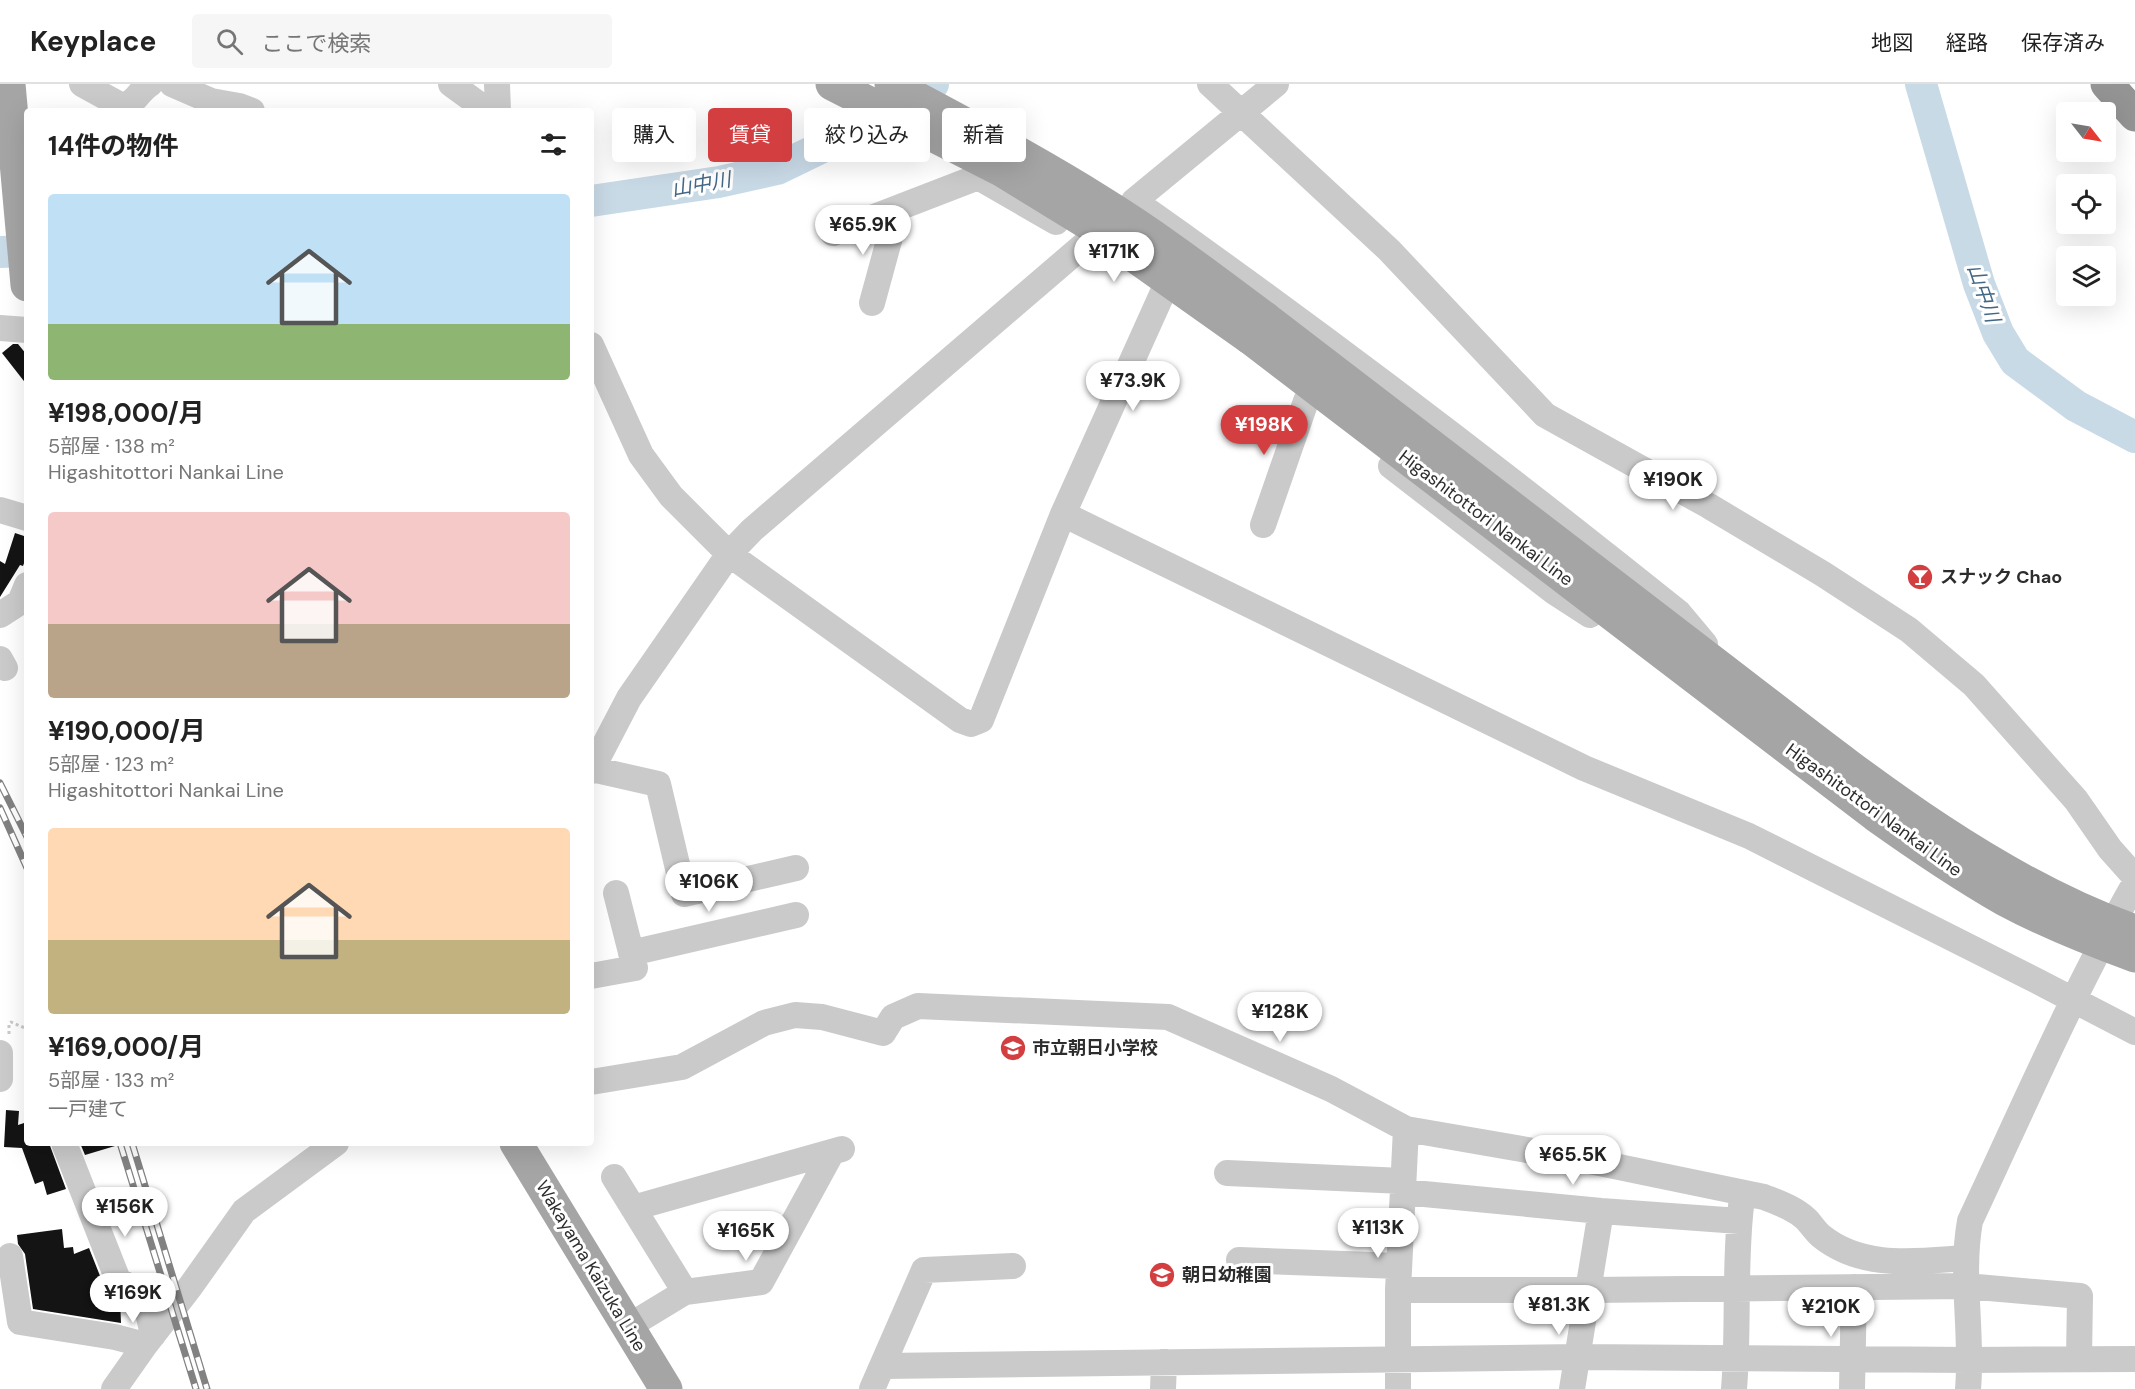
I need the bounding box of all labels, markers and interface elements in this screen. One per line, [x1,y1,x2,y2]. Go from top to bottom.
search box [192,14,612,68]
text: Keyplace [30,23,156,60]
icon: search [213,25,246,58]
text: ここで検索 [261,29,371,58]
text: 地図 [1871,29,1913,57]
text: 経路 [1946,29,1988,57]
text: 保存済み [2021,29,2105,57]
north arrow [2056,102,2116,162]
map controls [2056,102,2116,306]
chip: 購入 [612,108,696,162]
chip: 賃貸 [708,108,792,162]
chip: 絞り込み [804,108,930,162]
chip: 新着 [942,108,1026,162]
icon: filters [537,128,570,161]
text: 14件の物件 [48,129,178,163]
water label: 山中川 [669,166,735,202]
button: locate [2056,174,2116,234]
pin: ¥65.9K [814,205,912,256]
text: ¥65.9K [829,211,897,237]
pin: ¥171K [1072,232,1156,283]
icon: home [255,233,363,341]
text: ¥171K [1088,238,1140,264]
button: layers [2056,246,2116,306]
water label: 山中川 [1962,260,2007,327]
pin: ¥73.9K [1084,361,1182,412]
text: ¥73.9K [1100,367,1166,393]
text: ¥198,000/月 [48,396,205,430]
pin: ¥198K [1222,405,1306,456]
text: ¥198K [1235,411,1293,437]
text: 5部屋 · 138 m² [48,433,175,459]
street label: Higashitottori Nankai Line [1394,445,1578,591]
text: Higashitottori Nankai Line [48,459,284,485]
pin: ¥190K [1631,460,1715,511]
text: ¥190K [1643,466,1703,492]
icon: home [255,551,363,659]
bar icon: スナック Chao [1905,562,1935,592]
place label: スナック Chao [1940,565,2062,589]
text: ¥190,000/月 [48,714,206,748]
street label: Higashitottori Nankai Line [1781,738,1967,882]
text: 5部屋 · 123 m² [48,751,174,777]
text: Higashitottori Nankai Line [48,777,284,803]
pin: ¥106K [667,862,751,913]
icon: home [255,867,363,975]
text: ¥106K [679,868,739,894]
pin: ¥128K [1238,992,1322,1043]
text: ¥128K [1251,998,1309,1024]
text: ¥169,000/月 [48,1030,204,1064]
school or university icon: 市立朝日小学校 [998,1033,1028,1063]
place label: 市立朝日小学校 [1032,1036,1158,1060]
text: 5部屋 · 133 m² [48,1067,174,1093]
text: 一戸建て [48,1096,128,1122]
pin: ¥65.5K [1524,1135,1622,1186]
text: ¥65.5K [1539,1141,1607,1167]
street label: Wakayama Kaizuka Line [530,1176,652,1356]
pin: ¥156K [83,1187,167,1238]
text: ¥156K [96,1193,154,1219]
pin: ¥113K [1336,1208,1420,1259]
pin: ¥165K [704,1211,788,1262]
text: ¥113K [1352,1214,1404,1240]
text: ¥165K [717,1217,775,1243]
school or university icon: 朝日幼稚園 [1147,1260,1177,1290]
place label: 朝日幼稚園 [1182,1263,1272,1287]
pin: ¥169K [91,1273,175,1324]
text: ¥169K [104,1279,162,1305]
pin: ¥81.3K [1510,1285,1608,1336]
pin: ¥210K [1789,1287,1873,1338]
text: ¥81.3K [1528,1291,1590,1317]
text: ¥210K [1802,1293,1860,1319]

